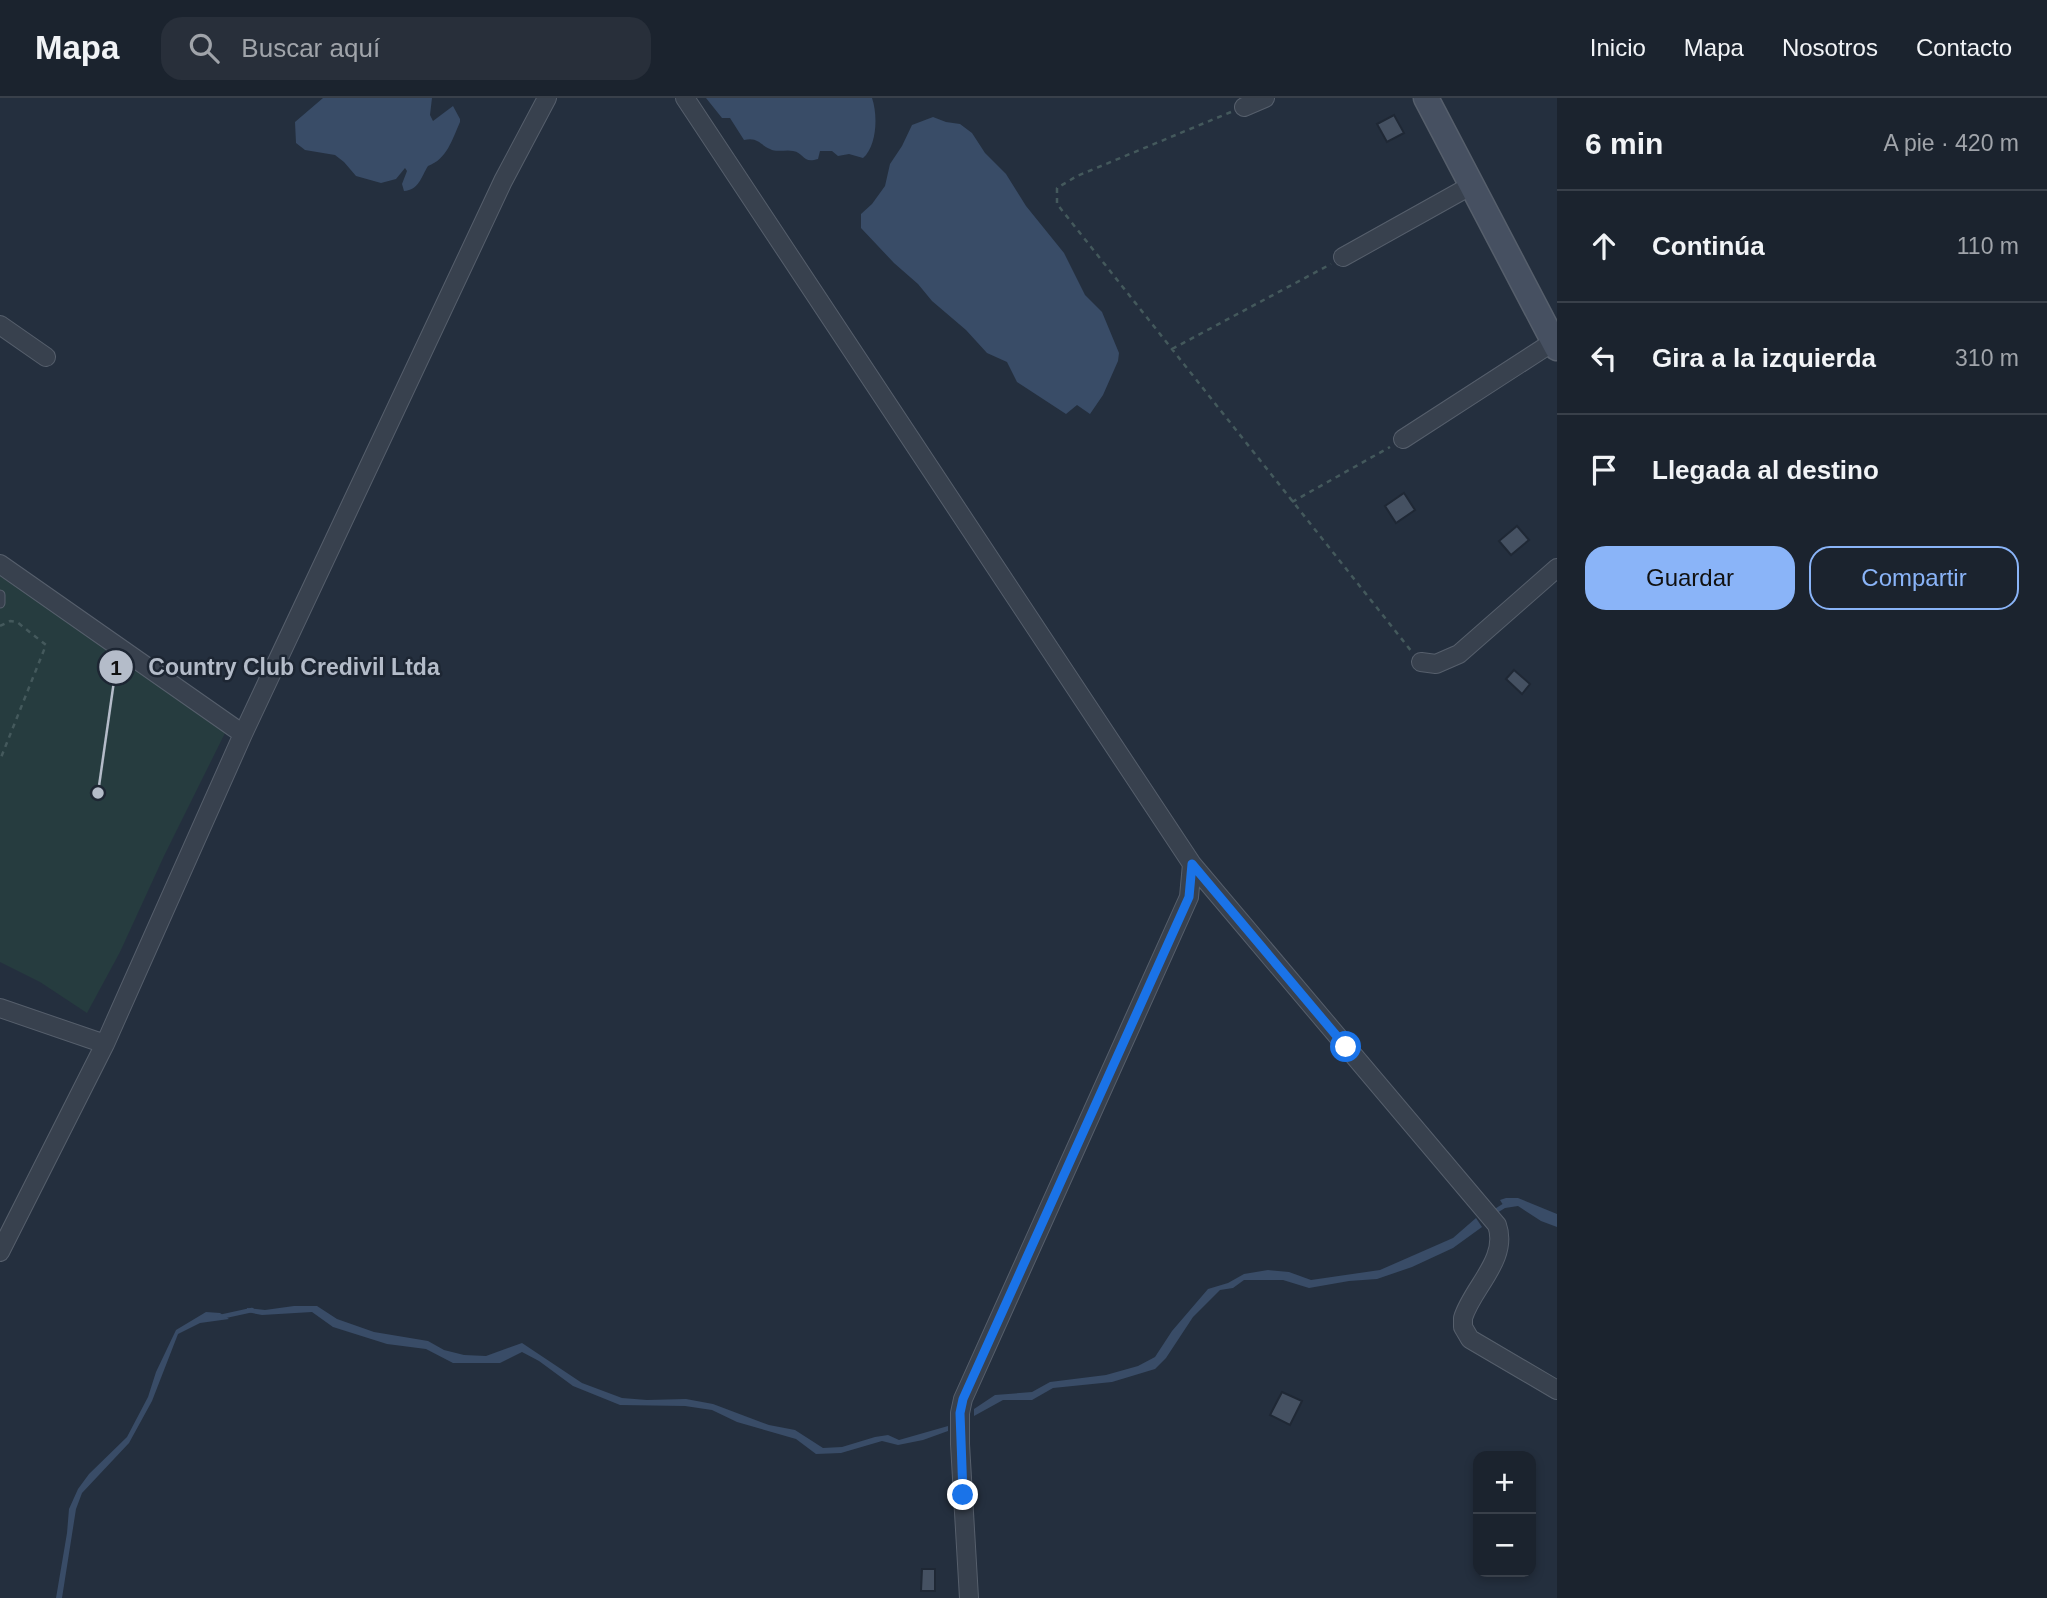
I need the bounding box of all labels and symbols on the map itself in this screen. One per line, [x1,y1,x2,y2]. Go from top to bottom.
callout: Country Club Credivil Ltda [99,645,453,689]
text: Country Club Credivil Ltda [148,654,440,680]
text: 1 [110,656,122,679]
route start [1330,1031,1361,1062]
route end [947,1479,978,1510]

